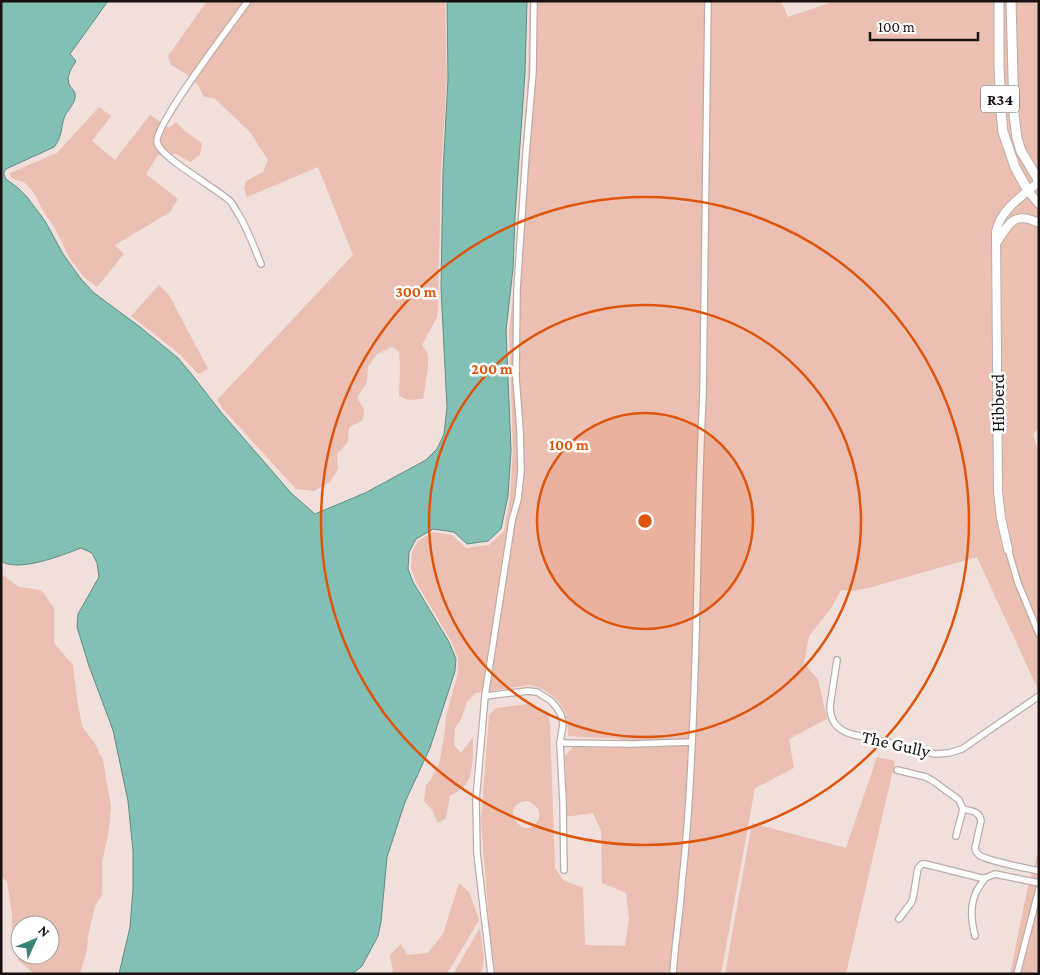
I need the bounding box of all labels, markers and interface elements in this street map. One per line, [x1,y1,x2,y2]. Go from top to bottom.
scale bar [870,10,978,42]
text: 100 m [878,19,915,35]
road number: R34 [981,86,1019,112]
text: 300 m [395,284,437,300]
text: 200 m [471,361,513,377]
street label: Hibberd [988,373,1008,432]
text: 100 m [549,437,589,453]
centre of rings [636,512,654,530]
street label: The Gully [860,726,933,762]
north arrow [10,915,60,965]
text: N [35,922,54,940]

